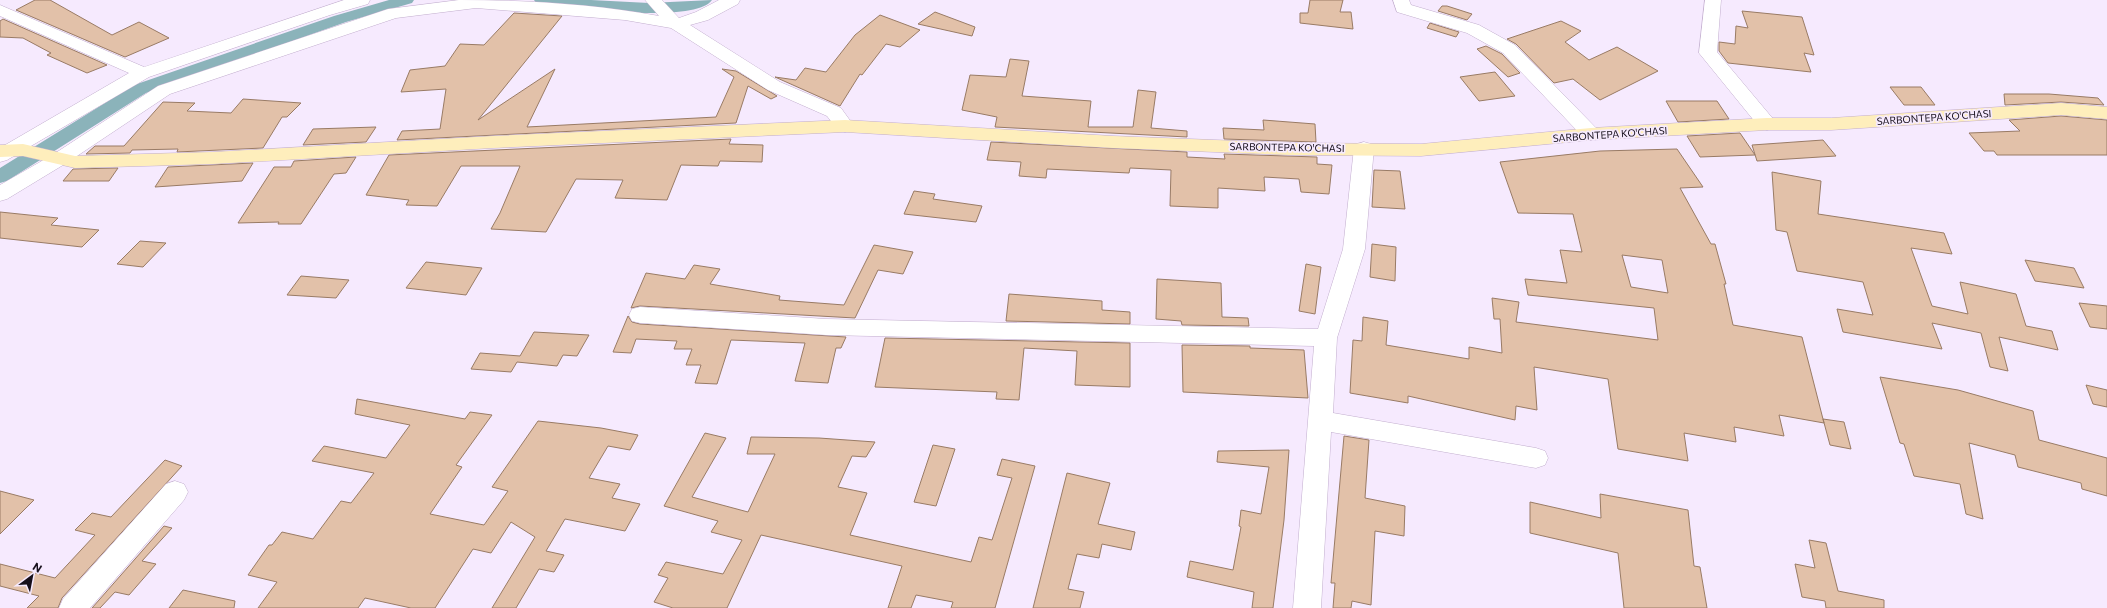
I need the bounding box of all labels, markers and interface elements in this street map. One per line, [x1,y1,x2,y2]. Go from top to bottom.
street label: SARBONTEPA KO'CHASI [1876,107,1992,127]
street label: SARBONTEPA KO'CHASI [1552,124,1668,144]
street label: SARBONTEPA KO'CHASI [1229,140,1345,154]
north arrow [12,556,52,596]
text: N [31,559,45,575]

